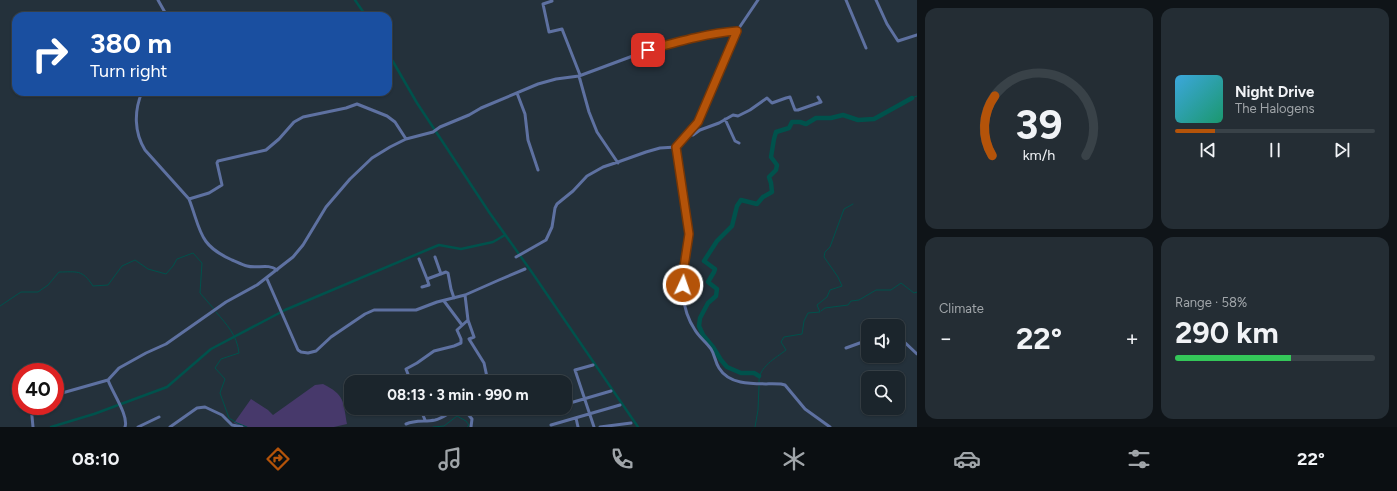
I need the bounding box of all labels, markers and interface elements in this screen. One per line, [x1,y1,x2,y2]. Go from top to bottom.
text: 380 m [90,26,172,60]
icon: right [24,28,76,80]
pin [631,33,665,67]
icon: arrive [637,39,659,61]
text: Turn right [90,60,167,82]
text: Night Drive [1235,83,1314,101]
text: 39 [1015,99,1063,149]
text: The Halogens [1235,101,1315,116]
icon: previous [1197,139,1219,161]
icon: pause [1264,139,1286,161]
icon: next [1331,139,1353,161]
text: km/h [1023,146,1055,164]
position arrow [662,264,704,306]
text: Range · 58% [1175,295,1247,310]
text: Climate [939,301,984,316]
text: 290 km [1175,314,1279,351]
map controls [861,319,905,415]
button: sound [861,319,905,363]
text: 22° [1016,320,1062,357]
text: − [939,325,953,352]
text: + [1125,325,1139,352]
speed limit sign: 40 [12,363,64,415]
button: search [861,371,905,415]
text: 08:13 · 3 min · 990 m [387,386,529,404]
icon: directions [264,445,292,473]
icon: music [436,445,464,473]
icon: phone [608,445,636,473]
icon: climate [780,445,808,473]
icon: car [953,445,981,473]
icon: filters [1125,445,1153,473]
text: 08:10 [72,448,119,470]
text: 22° [1297,448,1325,470]

